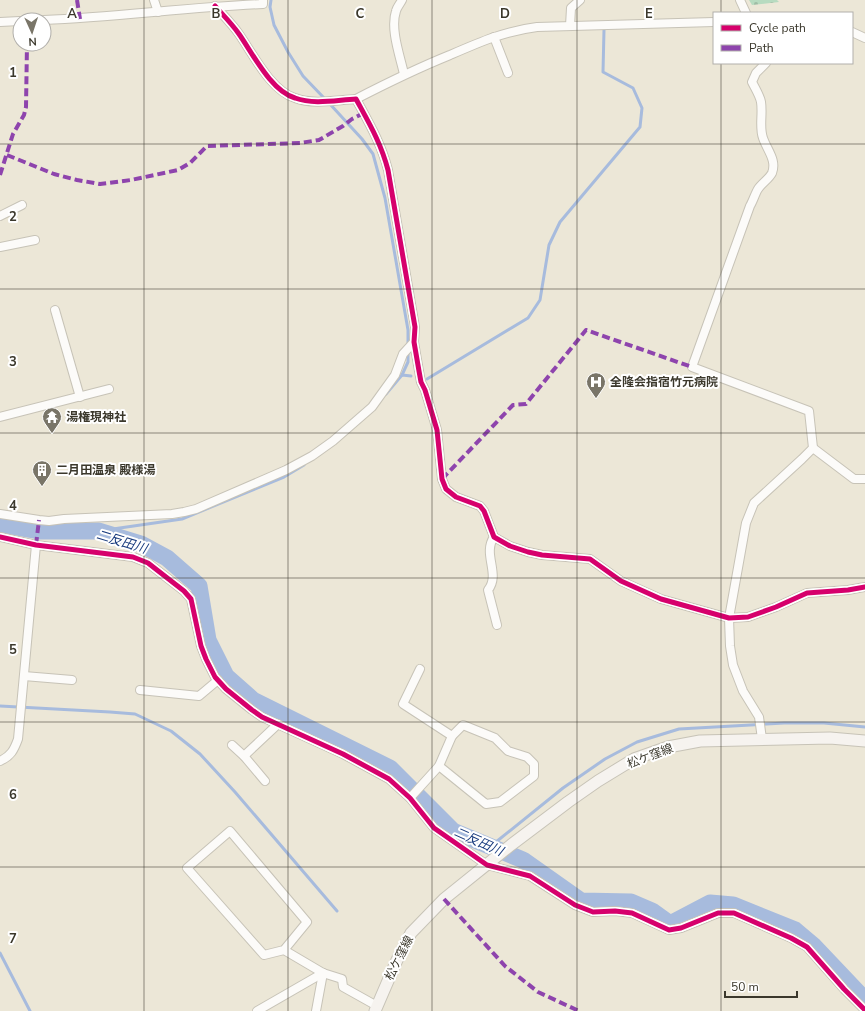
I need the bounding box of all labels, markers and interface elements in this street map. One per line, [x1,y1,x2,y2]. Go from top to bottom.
text: A [67,5,77,23]
text: B [212,5,221,23]
text: C [356,5,365,23]
text: D [500,5,510,23]
text: E [645,5,653,23]
north arrow [12,12,52,52]
legend [713,12,853,64]
text: Cycle path [749,20,806,36]
text: N [28,34,37,49]
text: Path [749,40,774,56]
text: 1 [9,64,17,82]
text: 2 [9,208,17,226]
text: 3 [9,353,17,371]
hospital icon: 全隆会指宿竹元病院 [585,371,607,399]
place label: 全隆会指宿竹元病院 [610,374,718,390]
temple icon: 湯権現神社 [41,406,63,434]
place label: 湯権現神社 [66,409,126,425]
building icon: 二月田温泉 殿様湯 [31,459,53,487]
place label: 二月田温泉 殿様湯 [56,462,155,478]
text: 4 [9,497,17,515]
water label: 二反田川 [94,526,151,559]
text: 5 [9,641,17,659]
street label: 松ケ窪線 [625,740,675,772]
text: 6 [9,786,17,804]
water label: 二反田川 [451,823,508,862]
text: 7 [9,930,17,948]
street label: 松ケ窪線 [381,933,417,983]
scale bar [725,973,797,999]
text: 50 m [731,979,759,995]

